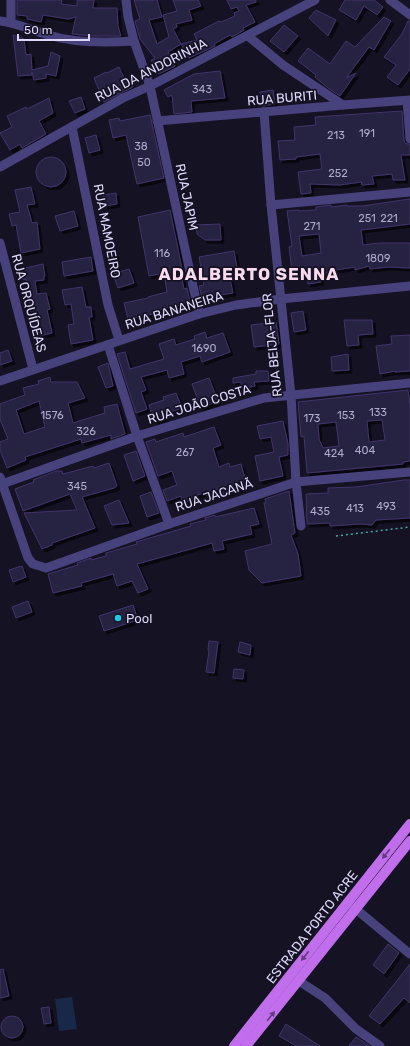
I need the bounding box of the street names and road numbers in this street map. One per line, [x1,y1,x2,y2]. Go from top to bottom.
street label: RUA DA ANDORINHA [93,35,210,105]
street label: RUA BURITI [247,87,317,109]
street label: RUA JAPIM [173,162,201,232]
street label: RUA MAMOEIRO [90,182,124,280]
street label: RUA ORQUÍDEAS [9,252,49,354]
street label: RUA BANANEIRA [123,288,225,332]
street label: RUA BEIJA-FLOR [259,293,285,397]
street label: RUA JOÃO COSTA [146,381,253,427]
street label: RUA JACANÃ [173,475,255,515]
street label: ESTRADA PORTO ACRE [263,867,361,986]

